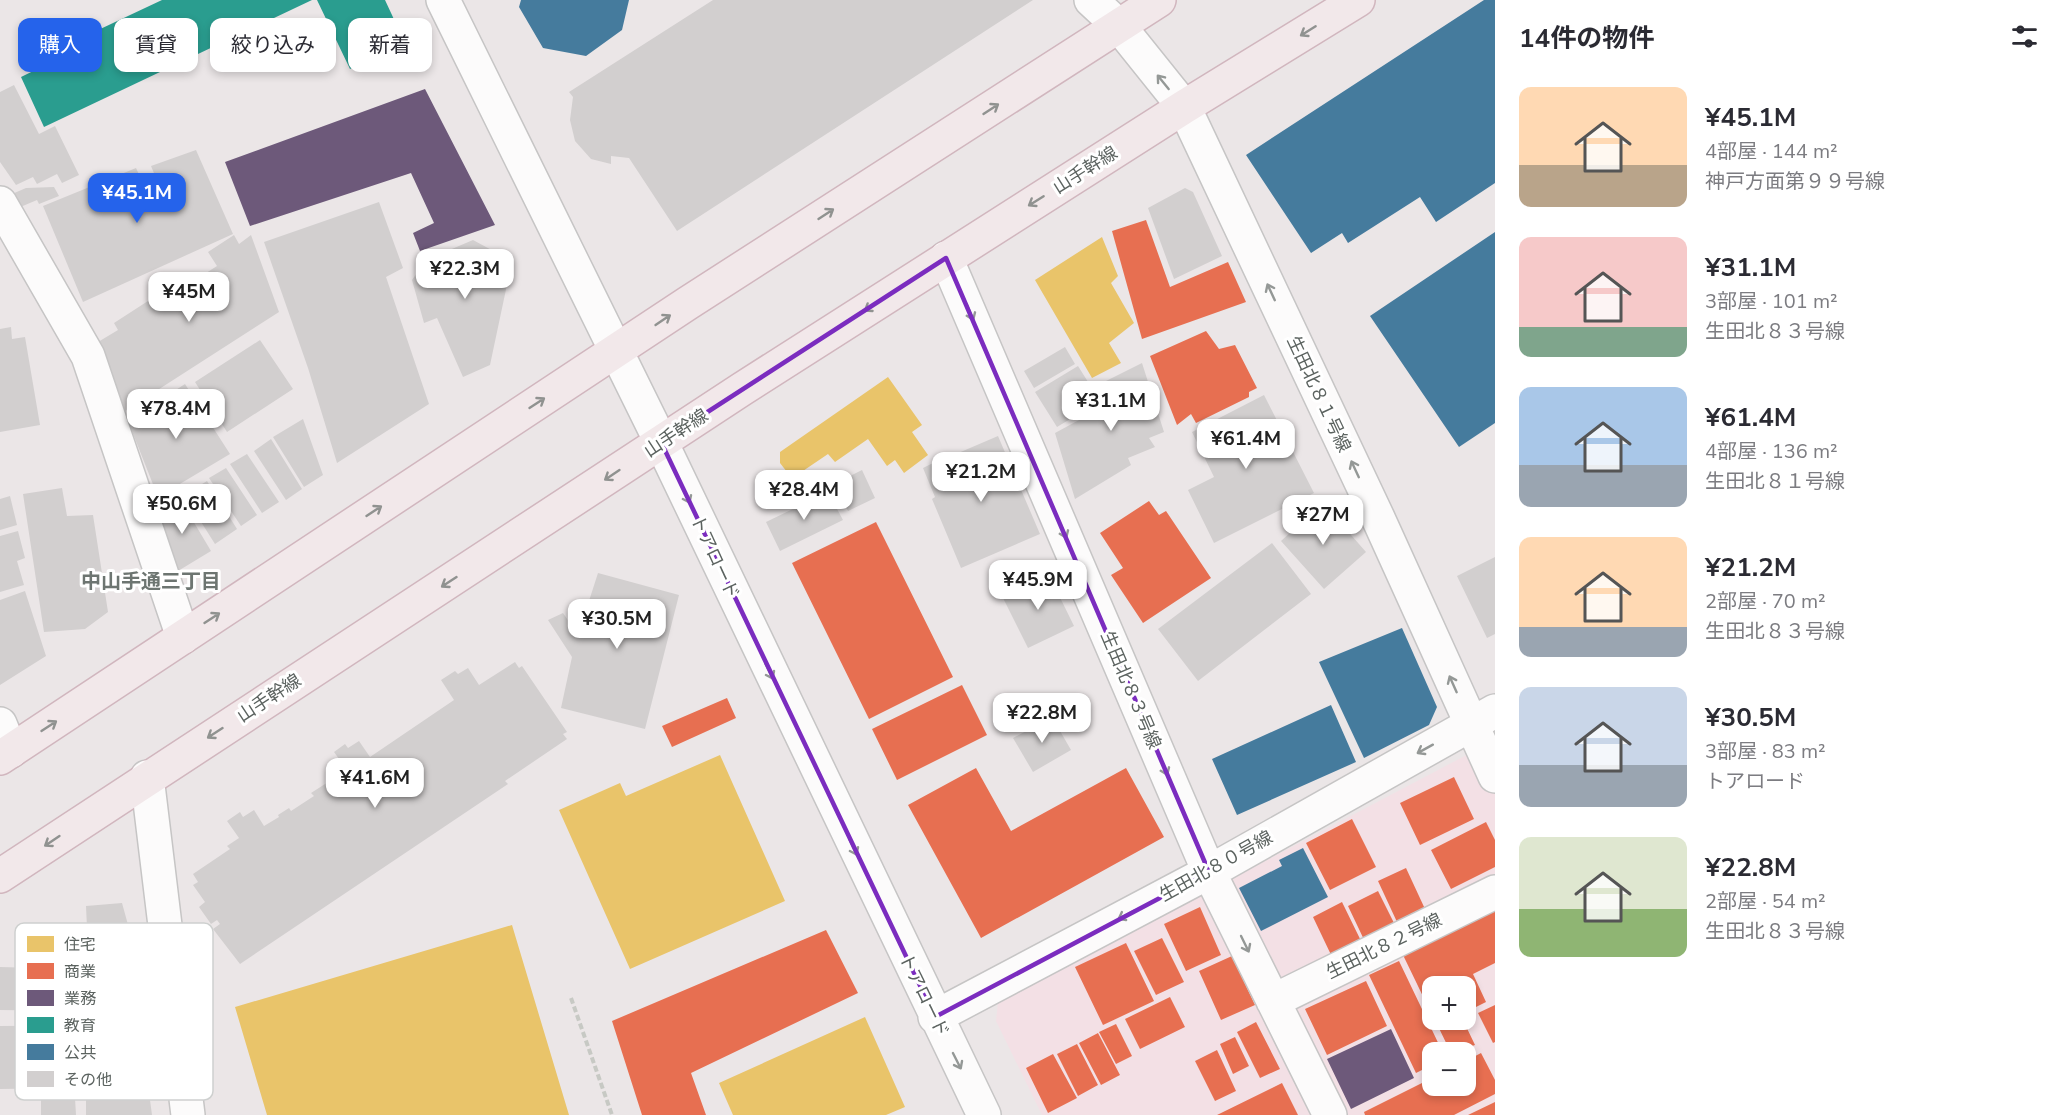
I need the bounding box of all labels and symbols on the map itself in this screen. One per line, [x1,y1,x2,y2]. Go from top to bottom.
one-way arrow [1300,25,1317,37]
one-way arrow [1157,74,1170,90]
one-way arrow [982,102,999,115]
street label: 山手幹線 [1048,141,1122,199]
pin: ¥45.1M [88,173,186,224]
one-way arrow [1028,195,1045,207]
one-way arrow [818,208,834,220]
pin: ¥22.3M [416,249,514,300]
pin: ¥45M [153,272,225,323]
one-way arrow [1265,284,1277,302]
one-way arrow [864,300,880,312]
one-way arrow [965,302,976,320]
one-way arrow [654,314,670,326]
street label: 生田北８１号線 [1281,332,1357,456]
pin: ¥31.1M [1062,381,1160,432]
pin: ¥78.4M [127,389,225,440]
one-way arrow [528,397,545,409]
street label: 山手幹線 [639,403,713,463]
pin: ¥61.4M [1197,419,1295,470]
pin: ¥21.2M [932,452,1030,503]
one-way arrow [1348,460,1360,478]
one-way arrow [604,469,621,481]
pin: ¥28.4M [755,470,853,521]
pin: ¥50.6M [133,484,231,535]
one-way arrow [680,486,692,504]
pin: ¥27M [1287,495,1359,546]
one-way arrow [365,505,382,517]
street label: トアロード [685,511,745,603]
one-way arrow [1058,520,1069,538]
pin: ¥45.9M [989,560,1087,611]
district label: 中山手通三丁目 [81,568,221,595]
one-way arrow [441,576,458,588]
pin: ¥30.5M [568,599,666,650]
one-way arrow [203,612,220,625]
street label: 生田北８３号線 [1095,627,1167,753]
one-way arrow [764,662,776,680]
street label: 山手幹線 [232,668,306,728]
one-way arrow [1446,676,1458,694]
pin: ¥22.8M [993,693,1091,744]
one-way arrow [40,720,57,732]
one-way arrow [206,727,223,740]
one-way arrow [1417,743,1434,755]
one-way arrow [1159,757,1170,776]
pin: ¥41.6M [326,758,424,809]
street label: 生田北８０号線 [1155,825,1277,907]
one-way arrow [44,835,61,847]
one-way arrow [848,838,860,856]
street label: 生田北８２号線 [1322,908,1446,984]
one-way arrow [1118,910,1136,921]
legend [15,923,213,1100]
text: 住宅 [64,934,96,956]
one-way arrow [1240,935,1251,953]
street label: トアロード [893,949,955,1041]
text: 商業 [64,961,96,983]
text: 業務 [64,988,96,1010]
text: 教育 [64,1015,96,1037]
text: 公共 [64,1042,96,1064]
one-way arrow [951,1051,963,1069]
text: その他 [64,1069,112,1091]

